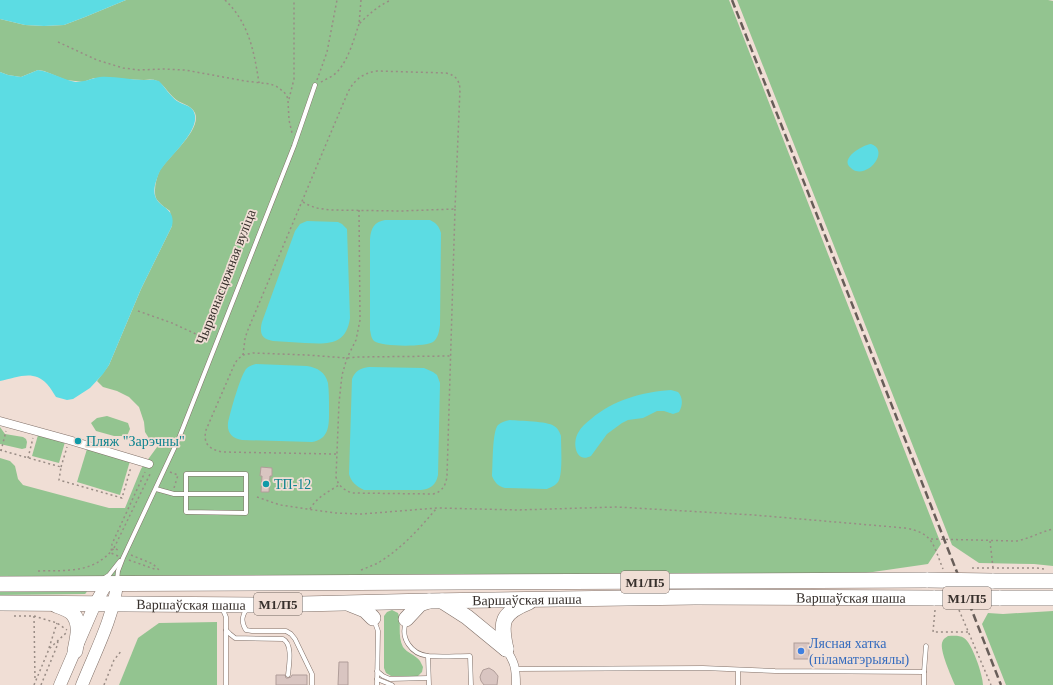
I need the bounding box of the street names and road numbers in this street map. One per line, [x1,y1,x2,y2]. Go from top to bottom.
street label: Чырвонасцяжная вуліца [193,207,259,347]
road number: М1/П5 [621,571,669,593]
road number: М1/П5 [943,587,991,609]
street label: Варшаўская шаша [796,590,906,605]
street label: Варшаўская шаша [472,591,583,608]
road number: М1/П5 [254,593,302,615]
street label: Варшаўская шаша [136,597,247,612]

